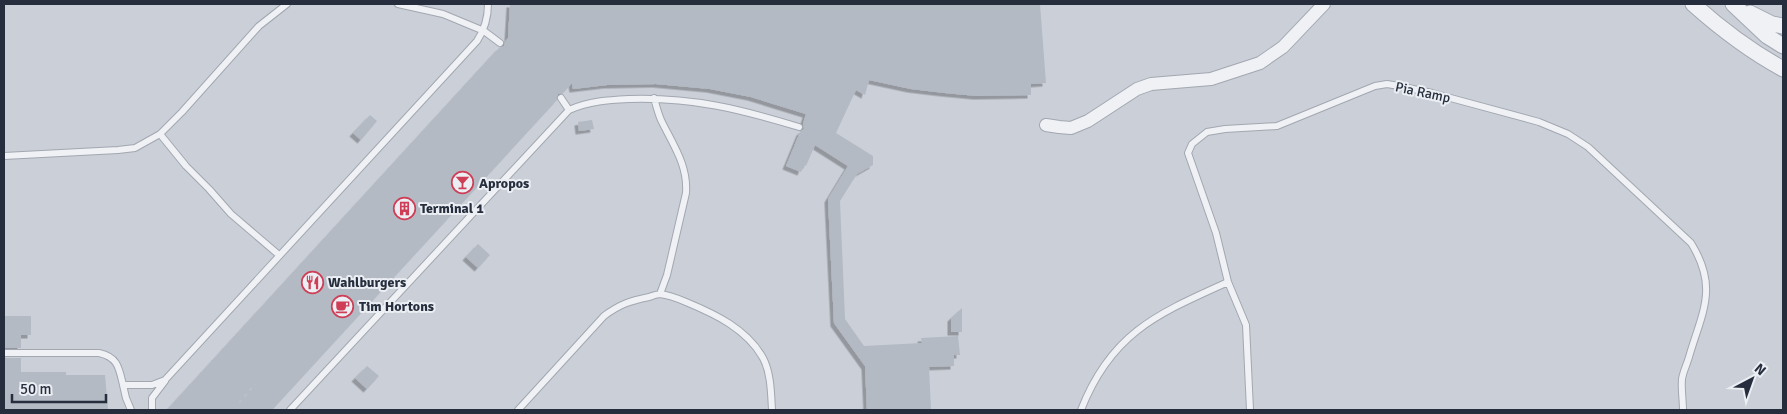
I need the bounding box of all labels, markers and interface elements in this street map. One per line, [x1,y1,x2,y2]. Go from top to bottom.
street label: Pia Ramp [1394,78,1452,107]
bar icon: Apropos [451,171,475,195]
place label: Apropos [479,175,529,192]
building icon: Terminal 1 [392,196,416,220]
place label: Terminal 1 [420,200,484,217]
restaurant icon: Wahlburgers [300,270,324,294]
place label: Wahlburgers [328,274,406,291]
cafe icon: Tim Hortons [331,294,355,318]
place label: Tim Hortons [359,298,434,315]
north arrow [1727,354,1777,404]
text: N [1751,360,1769,379]
scale bar [12,372,106,404]
text: 50 m [20,380,51,398]

